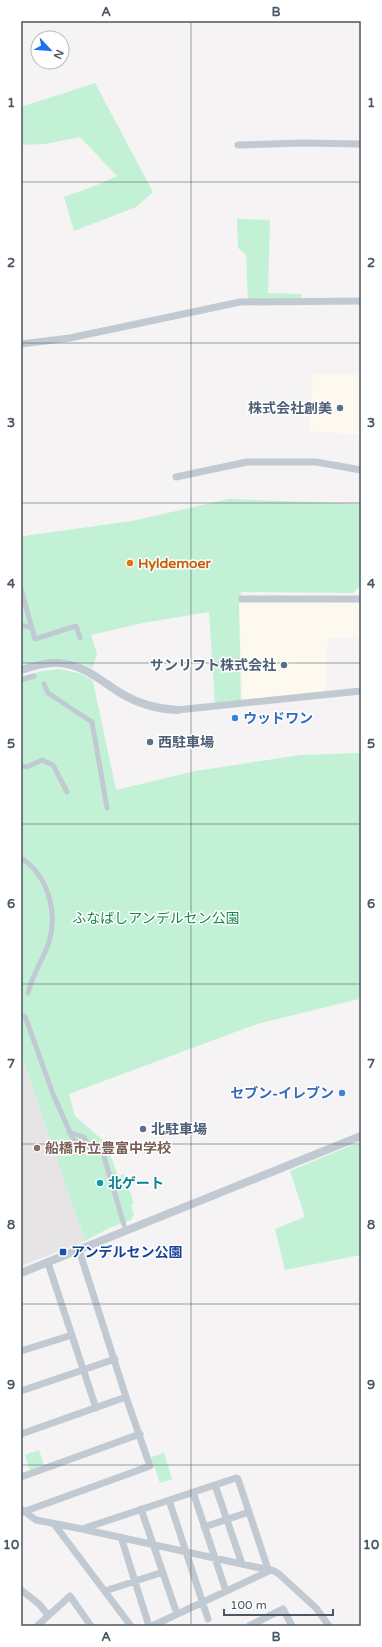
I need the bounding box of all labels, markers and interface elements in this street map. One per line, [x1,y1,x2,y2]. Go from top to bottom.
text: A [101,4,111,20]
text: B [271,4,281,20]
north arrow [30,30,70,70]
text: N [51,47,66,61]
text: 1 [7,95,15,111]
text: 1 [367,95,375,111]
text: 2 [7,255,15,271]
text: 2 [367,255,375,271]
place label: 株式会社創美 [248,400,332,417]
marker: 株式会社創美 [335,403,345,413]
text: 3 [7,415,15,431]
text: 3 [367,415,375,431]
place label: Hyldemoer [138,555,211,572]
marker: Hyldemoer [125,558,135,568]
text: 4 [7,576,16,592]
text: 4 [367,576,376,592]
place label: サンリフト株式会社 [150,657,276,674]
marker: サンリフト株式会社 [279,660,289,670]
place label: ウッドワン [243,710,313,727]
marker: ウッドワン [230,713,240,723]
place label: 西駐車場 [158,734,214,751]
text: 5 [7,736,15,752]
text: 5 [367,736,375,752]
marker: 西駐車場 [145,737,155,747]
text: 6 [7,896,15,912]
text: 6 [367,896,375,912]
park label: ふなばしアンデルセン公園 [72,910,240,927]
text: 7 [7,1056,15,1072]
text: 7 [367,1056,375,1072]
place label: セブン-イレブン [230,1085,334,1102]
marker: セブン-イレブン [337,1088,347,1098]
place label: 北駐車場 [151,1121,207,1138]
marker: 北駐車場 [138,1124,148,1134]
place label: 船橋市立豊富中学校 [45,1140,171,1157]
marker: 船橋市立豊富中学校 [32,1143,42,1153]
place label: 北ゲート [108,1175,164,1192]
marker: 北ゲート [95,1178,105,1188]
text: 8 [7,1217,15,1233]
text: 8 [367,1217,375,1233]
place label: アンデルセン公園 [71,1244,182,1261]
marker: アンデルセン公園 [58,1247,68,1257]
text: 9 [7,1377,15,1393]
text: 9 [367,1377,375,1393]
text: 10 [3,1537,19,1553]
text: 10 [363,1537,379,1553]
scale bar [224,1591,333,1617]
text: 100 m [230,1598,267,1612]
text: A [101,1629,111,1645]
text: B [271,1629,281,1645]

